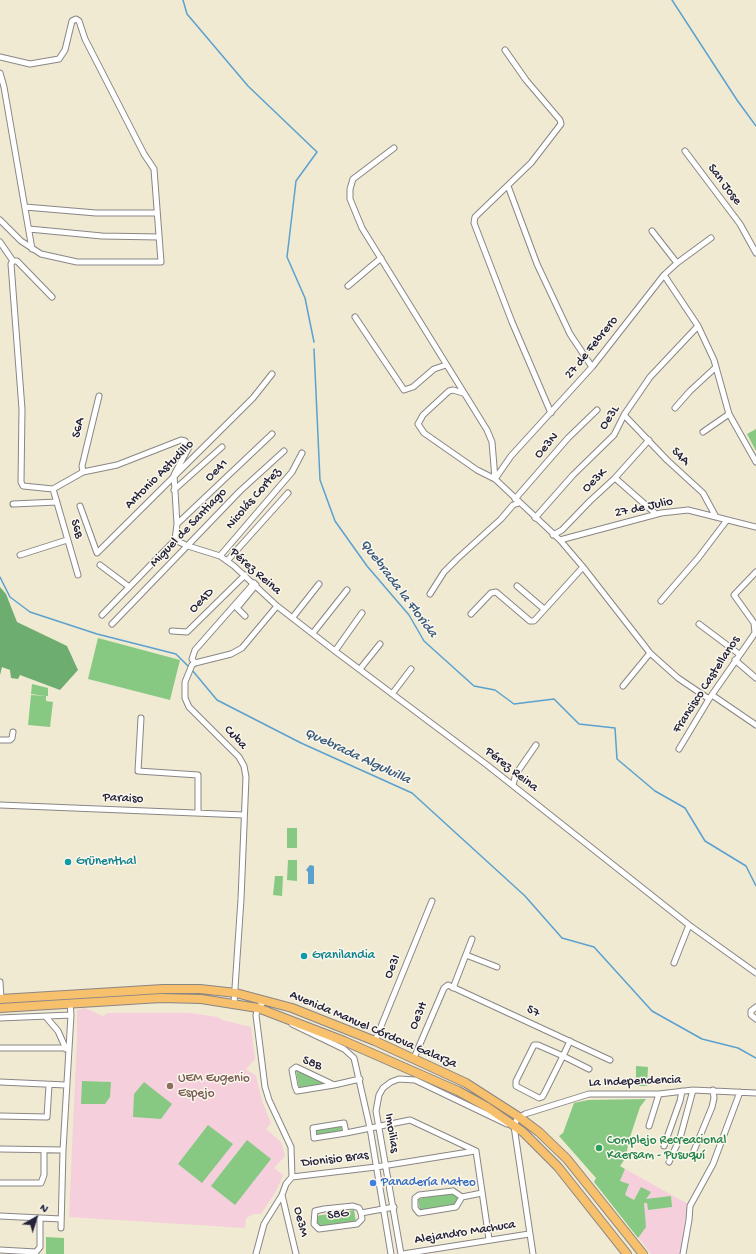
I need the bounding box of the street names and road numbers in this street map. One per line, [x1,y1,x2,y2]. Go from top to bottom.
street label: San Jose [703,161,745,209]
street label: 27 de Febrero [562,313,622,383]
street label: Oe3L [596,403,624,433]
street label: S6A [69,416,89,440]
street label: Oe3N [531,430,563,462]
street label: Antonio Astudillo [122,437,198,513]
street label: S4A [667,444,693,470]
street label: Oe41 [202,456,232,486]
street label: Nicolás Cortez [223,465,285,533]
street label: Oe3K [579,466,611,496]
street label: Miguel de Santiago [147,485,231,571]
street label: 27 de Julio [614,494,674,522]
street label: S6B [66,518,86,540]
street label: Pérez Reina [226,545,284,599]
street label: Oe4D [186,585,218,617]
street label: Francisco Castellanos [670,634,744,736]
street label: Cuba [220,723,250,753]
street label: Pérez Reina [481,744,541,796]
street label: Paraiso [102,790,144,808]
street label: Oe3I [381,953,405,981]
street label: Avenida Manuel Córdova Galarza [287,988,459,1072]
street label: Oe3H [406,1000,432,1032]
street label: S7 [524,1002,542,1022]
street label: S8B [300,1053,324,1075]
street label: La Independencia [588,1073,682,1091]
street label: Imoilias [380,1112,402,1154]
street label: Dionisio Bras [300,1148,370,1172]
street label: Oe3M [289,1205,311,1239]
street label: S8G [326,1206,350,1224]
street label: Alejandro Machuca [413,1217,517,1249]

